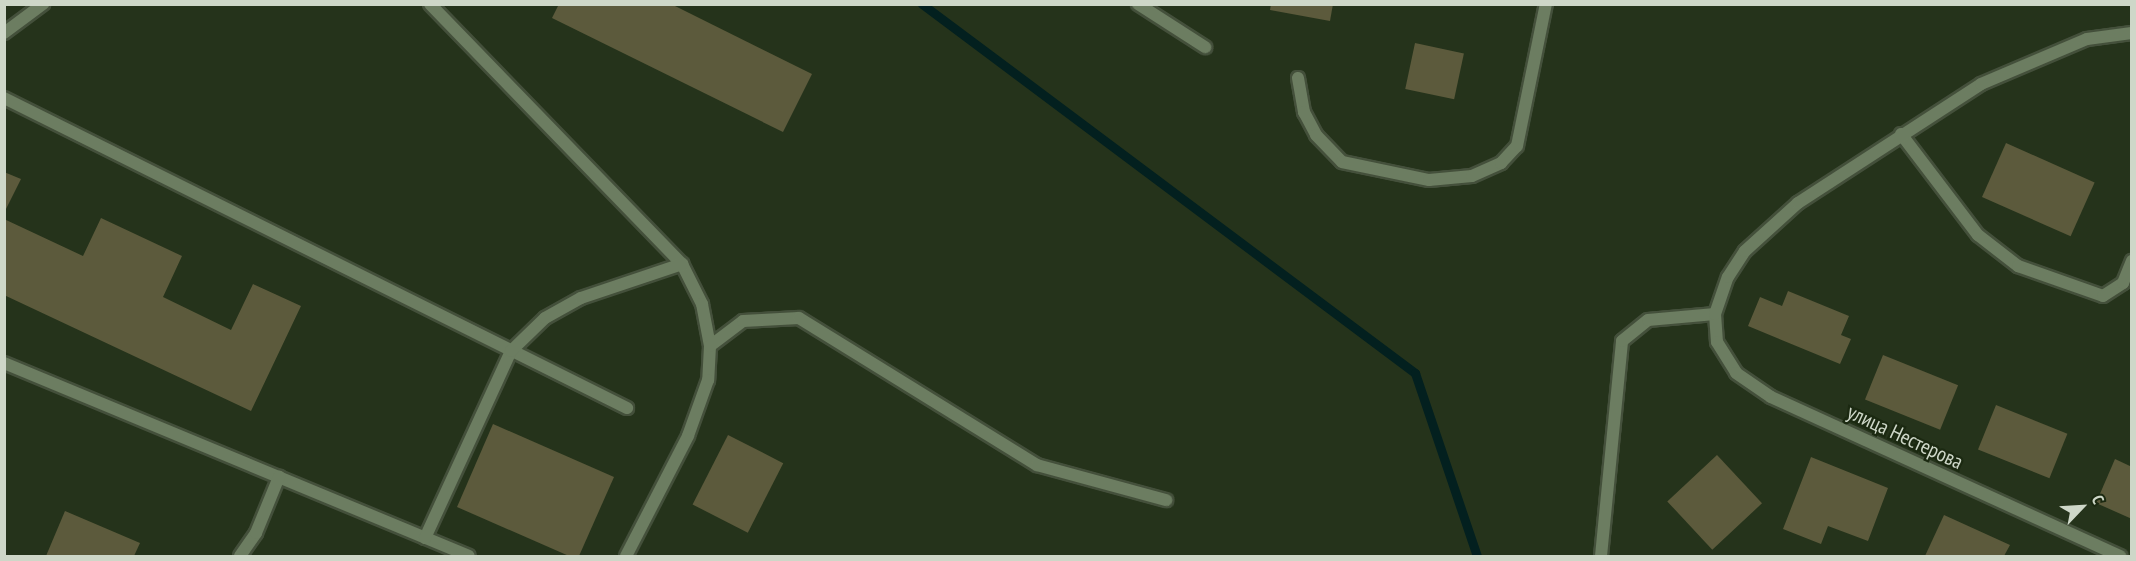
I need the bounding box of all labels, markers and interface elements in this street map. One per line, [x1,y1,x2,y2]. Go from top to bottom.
street label: улица Нестерова [1843,399,1967,475]
north arrow [2052,477,2112,537]
text: С [2088,492,2109,507]

